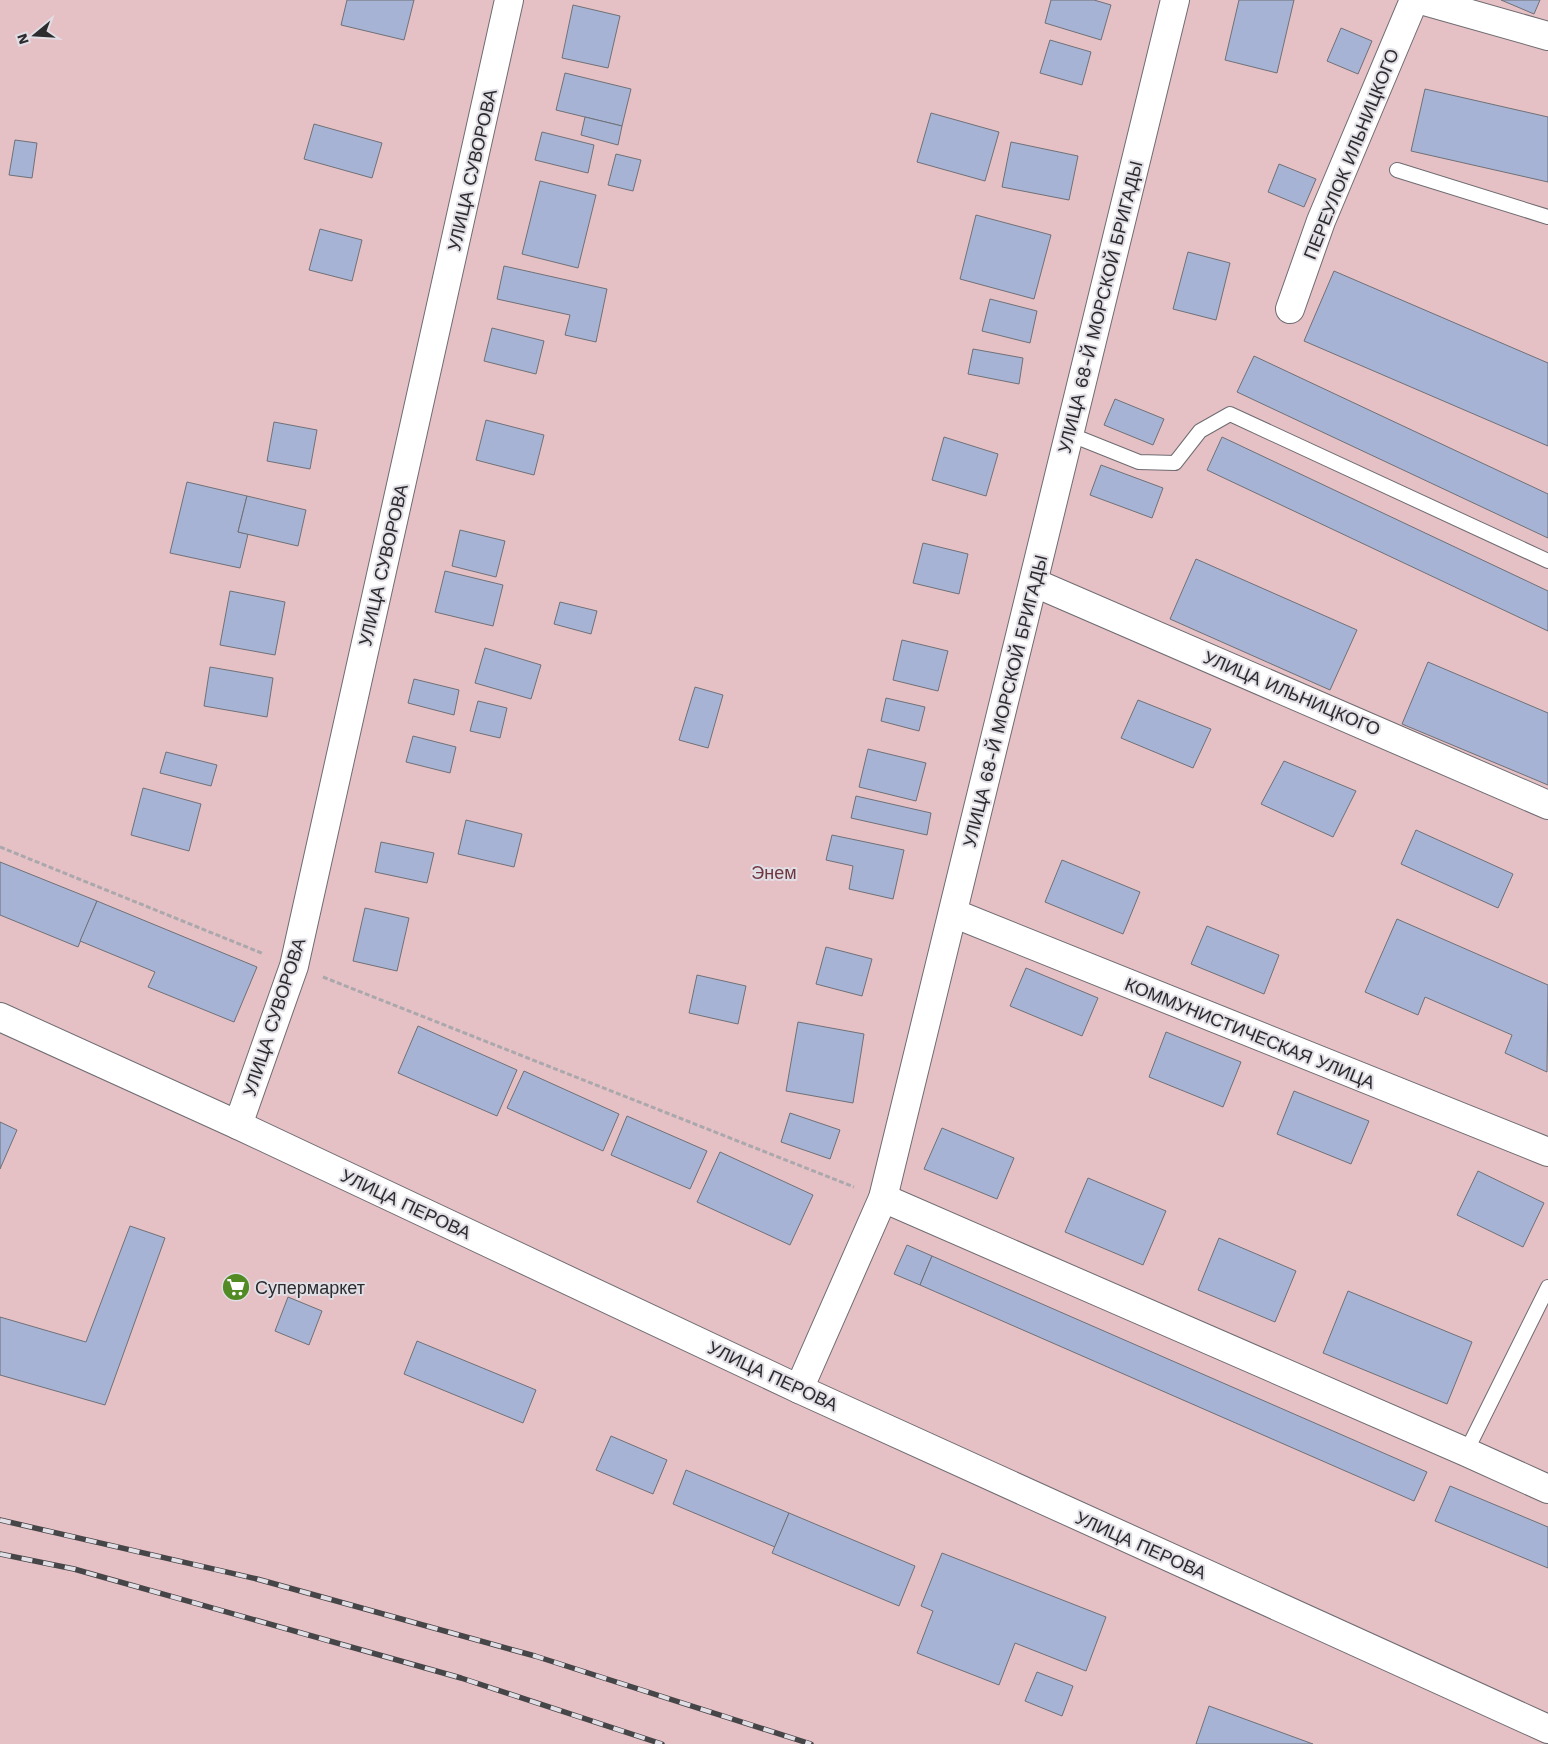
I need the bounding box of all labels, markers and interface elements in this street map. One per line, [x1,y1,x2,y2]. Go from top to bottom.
north arrow [10,10,60,60]
text: N [13,32,32,46]
street label: ПЕРЕУЛОК ИЛЬНИЦКОГО [1299,46,1403,262]
street label: УЛИЦА СУВОРОВА [443,87,501,253]
street label: УЛИЦА 68-Й МОРСКОЙ БРИГАДЫ [1053,159,1147,455]
street label: УЛИЦА СУВОРОВА [354,482,412,648]
street label: УЛИЦА 68-Й МОРСКОЙ БРИГАДЫ [958,553,1052,849]
street label: УЛИЦА ИЛЬНИЦКОГО [1200,646,1384,740]
park label: Энем [751,862,797,883]
street label: УЛИЦА СУВОРОВА [238,935,310,1099]
street label: КОММУНИСТИЧЕСКАЯ УЛИЦА [1122,973,1378,1093]
street label: УЛИЦА ПЕРОВА [338,1165,474,1243]
supermarket icon: Супермаркет [221,1272,251,1302]
place label: Супермаркет [255,1277,365,1298]
street label: УЛИЦА ПЕРОВА [705,1337,841,1415]
street label: УЛИЦА ПЕРОВА [1072,1507,1210,1583]

